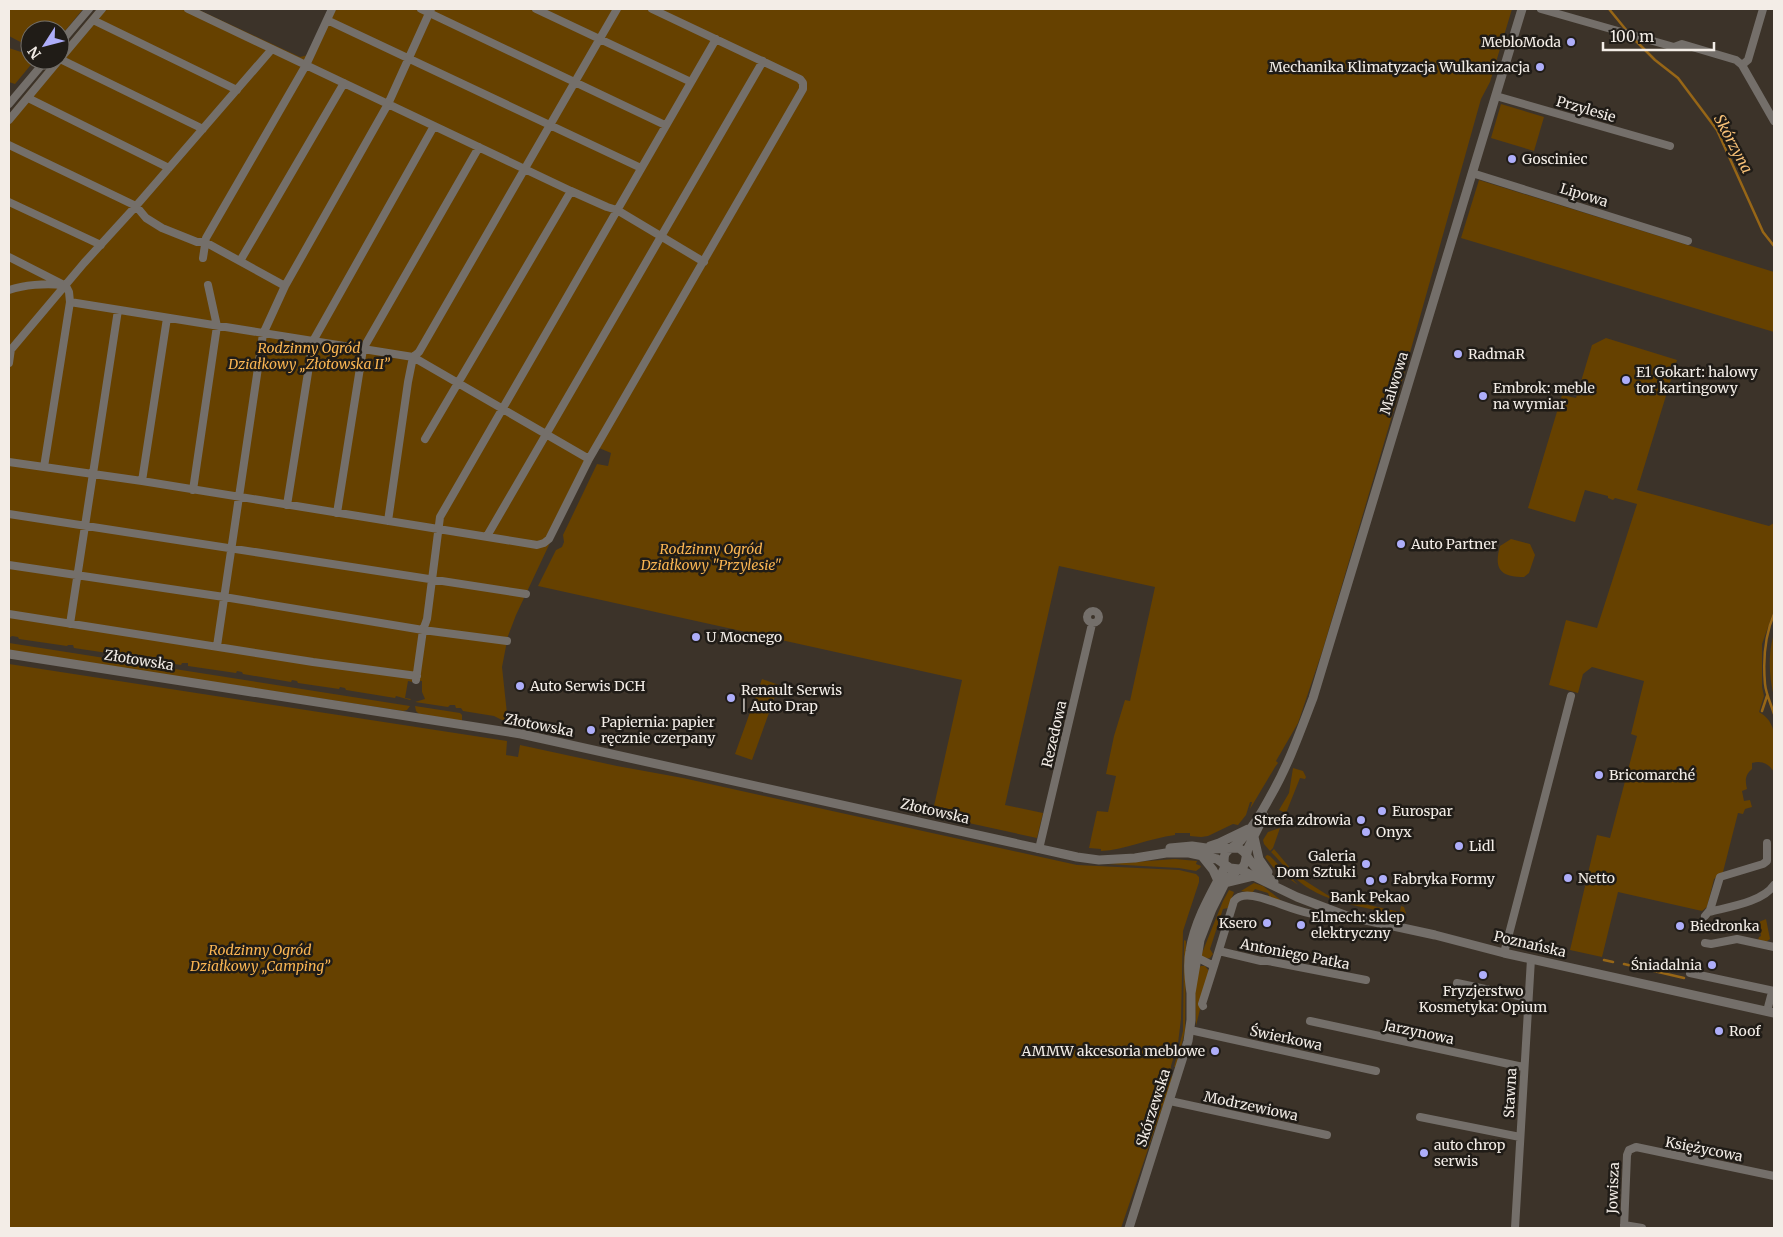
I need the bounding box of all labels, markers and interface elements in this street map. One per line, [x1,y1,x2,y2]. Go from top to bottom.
north arrow [20,20,70,70]
scale bar [1603,20,1714,52]
text: 100 m [1610,27,1654,46]
place label: MebloModa [1481,33,1561,51]
marker: MebloModa [1565,36,1577,48]
text: N [24,43,45,62]
place label: Mechanika Klimatyzacja Wulkanizacja [1269,58,1530,76]
marker: Mechanika Klimatyzacja Wulkanizacja [1534,61,1546,73]
street label: Przylesie [1554,92,1618,126]
water label: Skórzyna [1710,111,1757,176]
place label: Gosciniec [1522,150,1587,168]
marker: Gosciniec [1506,153,1518,165]
street label: Lipowa [1558,179,1611,211]
park label: Rodzinny Ogród Działkowy „Złotowska II” [227,339,390,373]
place label: RadmaR [1468,345,1525,363]
marker: RadmaR [1452,348,1464,360]
street label: Malwowa [1376,349,1412,417]
place label: E1 Gokart: halowy tor kartingowy [1636,363,1759,397]
marker: E1 Gokart: halowy tor kartingowy [1620,374,1632,386]
place label: Embrok: meble na wymiar [1493,379,1595,413]
marker: Embrok: meble na wymiar [1477,390,1489,402]
place label: Auto Partner [1410,535,1497,553]
marker: Auto Partner [1395,538,1407,550]
park label: Rodzinny Ogród Działkowy "Przylesie" [640,540,781,574]
place label: U Mocnego [706,628,782,646]
marker: U Mocnego [690,631,702,643]
street label: Złotowska [103,646,176,674]
place label: Auto Serwis DCH [529,677,646,695]
marker: Auto Serwis DCH [514,680,526,692]
place label: Renault Serwis | Auto Drap [741,681,842,715]
marker: Renault Serwis | Auto Drap [725,692,737,704]
street label: Rezedowa [1038,698,1071,769]
street label: Złotowska [503,709,576,741]
place label: Papiernia: papier ręcznie czerpany [601,713,716,747]
marker: Papiernia: papier ręcznie czerpany [585,724,597,736]
place label: Bricomarché [1609,766,1695,784]
marker: Bricomarché [1593,769,1605,781]
street label: Złotowska [899,794,972,828]
place label: Eurospar [1392,802,1453,820]
marker: Eurospar [1376,805,1388,817]
place label: Strefa zdrowia [1254,811,1351,829]
marker: Strefa zdrowia [1355,814,1367,826]
place label: Onyx [1376,823,1412,841]
marker: Onyx [1360,826,1372,838]
place label: Lidl [1469,837,1496,855]
marker: Lidl [1453,840,1465,852]
place label: Galeria Dom Sztuki [1276,847,1356,881]
marker: Galeria Dom Sztuki [1360,858,1372,870]
place label: Netto [1578,869,1615,887]
place label: Fabryka Formy [1393,870,1496,888]
marker: Netto [1562,872,1574,884]
marker: Fabryka Formy [1377,873,1389,885]
marker: Bank Pekao [1364,875,1376,887]
place label: Bank Pekao [1330,888,1410,906]
place label: Elmech: sklep elektryczny [1311,908,1405,942]
place label: Ksero [1219,914,1257,932]
marker: Ksero [1261,917,1273,929]
place label: Biedronka [1690,917,1760,935]
marker: Elmech: sklep elektryczny [1295,919,1307,931]
marker: Biedronka [1674,920,1686,932]
street label: Poznańska [1492,927,1568,961]
street label: Antoniego Patka [1238,934,1352,974]
park label: Rodzinny Ogród Działkowy „Camping” [189,941,330,975]
place label: Śniadalnia [1631,956,1702,974]
marker: Śniadalnia [1706,959,1718,971]
marker: Fryzjerstwo Kosmetyka: Opium [1477,969,1489,981]
place label: Fryzjerstwo Kosmetyka: Opium [1419,982,1547,1016]
street label: Jarzynowa [1381,1016,1456,1048]
street label: Świerkowa [1248,1022,1324,1055]
place label: Roof [1729,1022,1761,1040]
marker: Roof [1713,1025,1725,1037]
place label: AMMW akcesoria meblowe [1020,1042,1205,1060]
marker: AMMW akcesoria meblowe [1209,1045,1221,1057]
street label: Skórzewska [1132,1066,1174,1149]
street label: Stawna [1500,1067,1520,1118]
street label: Modrzewiowa [1202,1087,1300,1125]
street label: Księżycowa [1664,1133,1745,1165]
place label: auto chrop serwis [1434,1136,1506,1170]
marker: auto chrop serwis [1418,1147,1430,1159]
street label: Jowisza [1603,1161,1623,1215]

